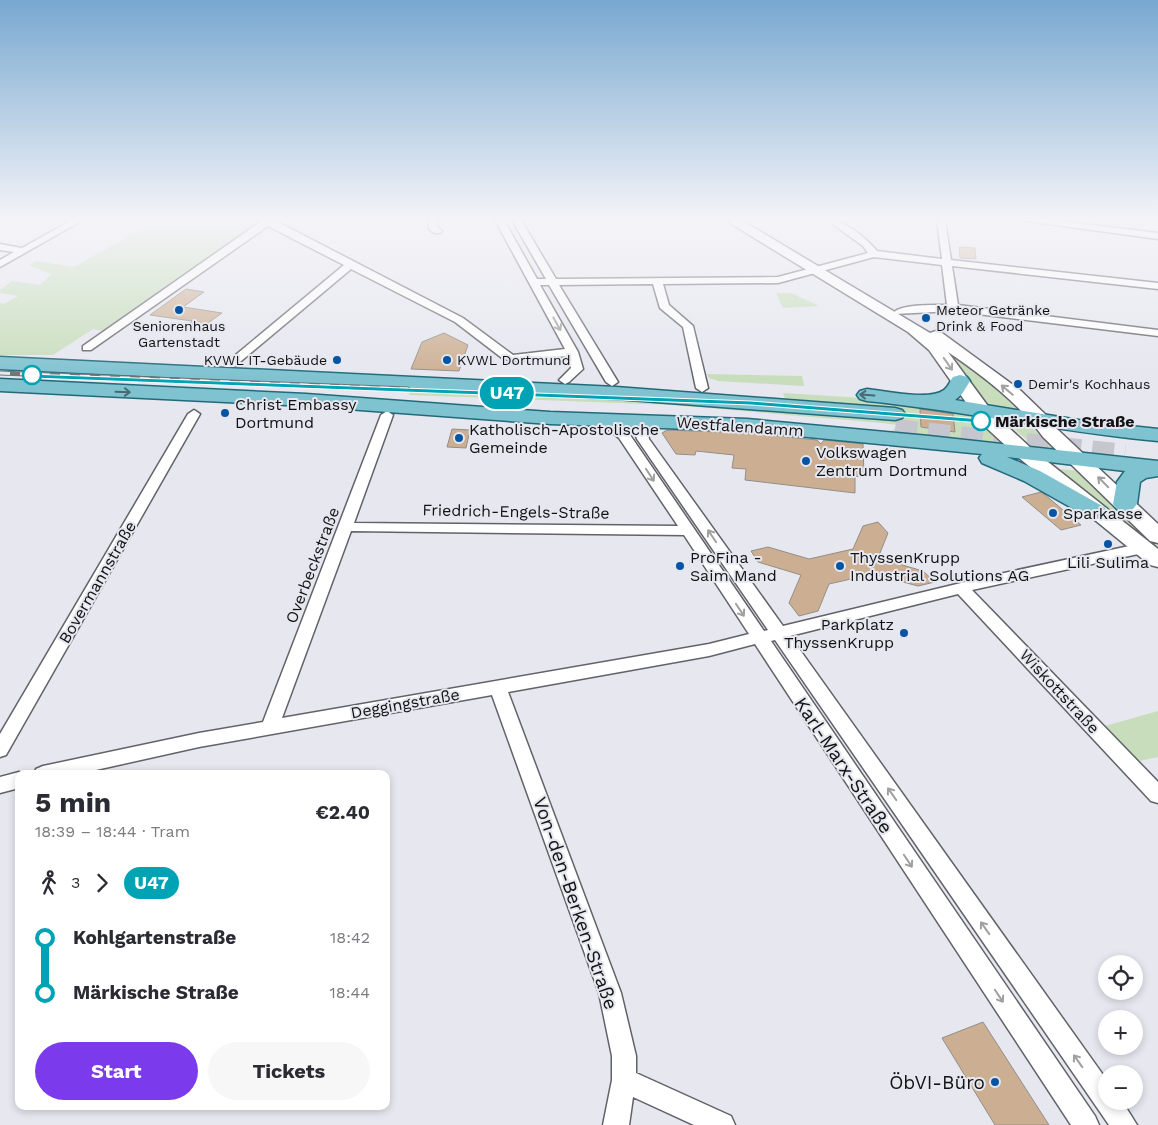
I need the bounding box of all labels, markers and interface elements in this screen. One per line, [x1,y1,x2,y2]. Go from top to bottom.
place label: Meteor Getränke Drink & Food [936,302,1050,334]
marker: Seniorenhaus Gartenstadt [173,304,185,316]
marker: Meteor Getränke Drink & Food [920,312,932,324]
one-way arrow [552,317,562,332]
place label: Seniorenhaus Gartenstadt [133,318,225,350]
place label: KVWL IT-Gebäude [204,352,327,368]
place label: KVWL Dortmund [457,352,571,368]
marker: KVWL IT-Gebäude [331,354,343,366]
marker: KVWL Dortmund [441,354,453,366]
one-way arrow [943,356,953,370]
unlabelled marker [22,365,42,385]
place label: Demir's Kochhaus [1028,376,1150,392]
line badge: U47 [478,377,536,409]
marker: Demir's Kochhaus [1012,378,1024,390]
text: U47 [490,382,524,403]
one-way arrow [1001,384,1014,396]
one-way arrow [115,387,131,397]
one-way arrow [859,390,875,400]
place label: Christ Embassy Dortmund [235,395,357,432]
marker: Christ Embassy Dortmund [219,407,231,419]
marker: Märkische Straße [971,411,991,431]
place label: Märkische Straße [995,412,1135,431]
street label: Westfalendamm [676,413,804,440]
place label: Katholisch-Apostolische Gemeinde [469,420,659,457]
marker: Katholisch-Apostolische Gemeinde [453,432,465,444]
place label: Volkswagen Zentrum Dortmund [816,443,967,480]
marker: Volkswagen Zentrum Dortmund [800,455,812,467]
one-way arrow [645,467,655,481]
one-way arrow [1096,476,1109,488]
street label: Friedrich-Engels-Straße [422,500,610,523]
street label: Overbeckstraße [282,504,343,626]
place label: Sparkasse [1063,504,1143,523]
marker: Sparkasse [1047,507,1059,519]
street label: Bovermannstraße [55,518,140,647]
one-way arrow [707,529,717,543]
marker: Lili Sulima [1102,538,1114,550]
place label: ProFina - Saim Mand [690,548,777,585]
place label: ThyssenKrupp Industrial Solutions AG [850,548,1029,585]
place label: Lili Sulima [1067,553,1149,572]
marker: ProFina - Saim Mand [674,560,686,572]
marker: ThyssenKrupp Industrial Solutions AG [834,560,846,572]
one-way arrow [735,603,745,617]
place label: Parkplatz ThyssenKrupp [784,615,894,652]
marker: Parkplatz ThyssenKrupp [898,627,910,639]
street label: Wiskottstraße [1016,645,1104,737]
street label: Deggingstraße [349,685,461,722]
street label: Karl-Marx-Straße [789,693,898,838]
text: 5 min [35,786,111,819]
one-way arrow [887,787,897,801]
street label: Von-den-Berken-Straße [528,794,623,1012]
text: €2.40 [315,801,370,824]
text: 18:39 – 18:44 · Tram [35,822,190,841]
one-way arrow [904,854,914,868]
icon: walk [35,869,63,897]
icon: forward [88,869,116,897]
text: U47 [134,872,169,893]
text: 3 [71,873,80,892]
one-way arrow [980,921,990,935]
text: Kohlgartenstraße [73,926,236,949]
text: 18:42 [330,928,370,947]
map controls [1098,955,1143,1110]
button: locate [1098,955,1143,1000]
text: Märkische Straße [73,981,239,1004]
text: 18:44 [330,983,370,1002]
one-way arrow [994,989,1004,1003]
button: + [1098,1010,1143,1055]
button: Start [35,1042,198,1100]
button: Tickets [208,1042,370,1100]
one-way arrow [1073,1054,1083,1068]
button: − [1098,1065,1143,1110]
place label: ÖbVI-Büro [889,1071,985,1094]
marker: ÖbVI-Büro [989,1076,1001,1088]

